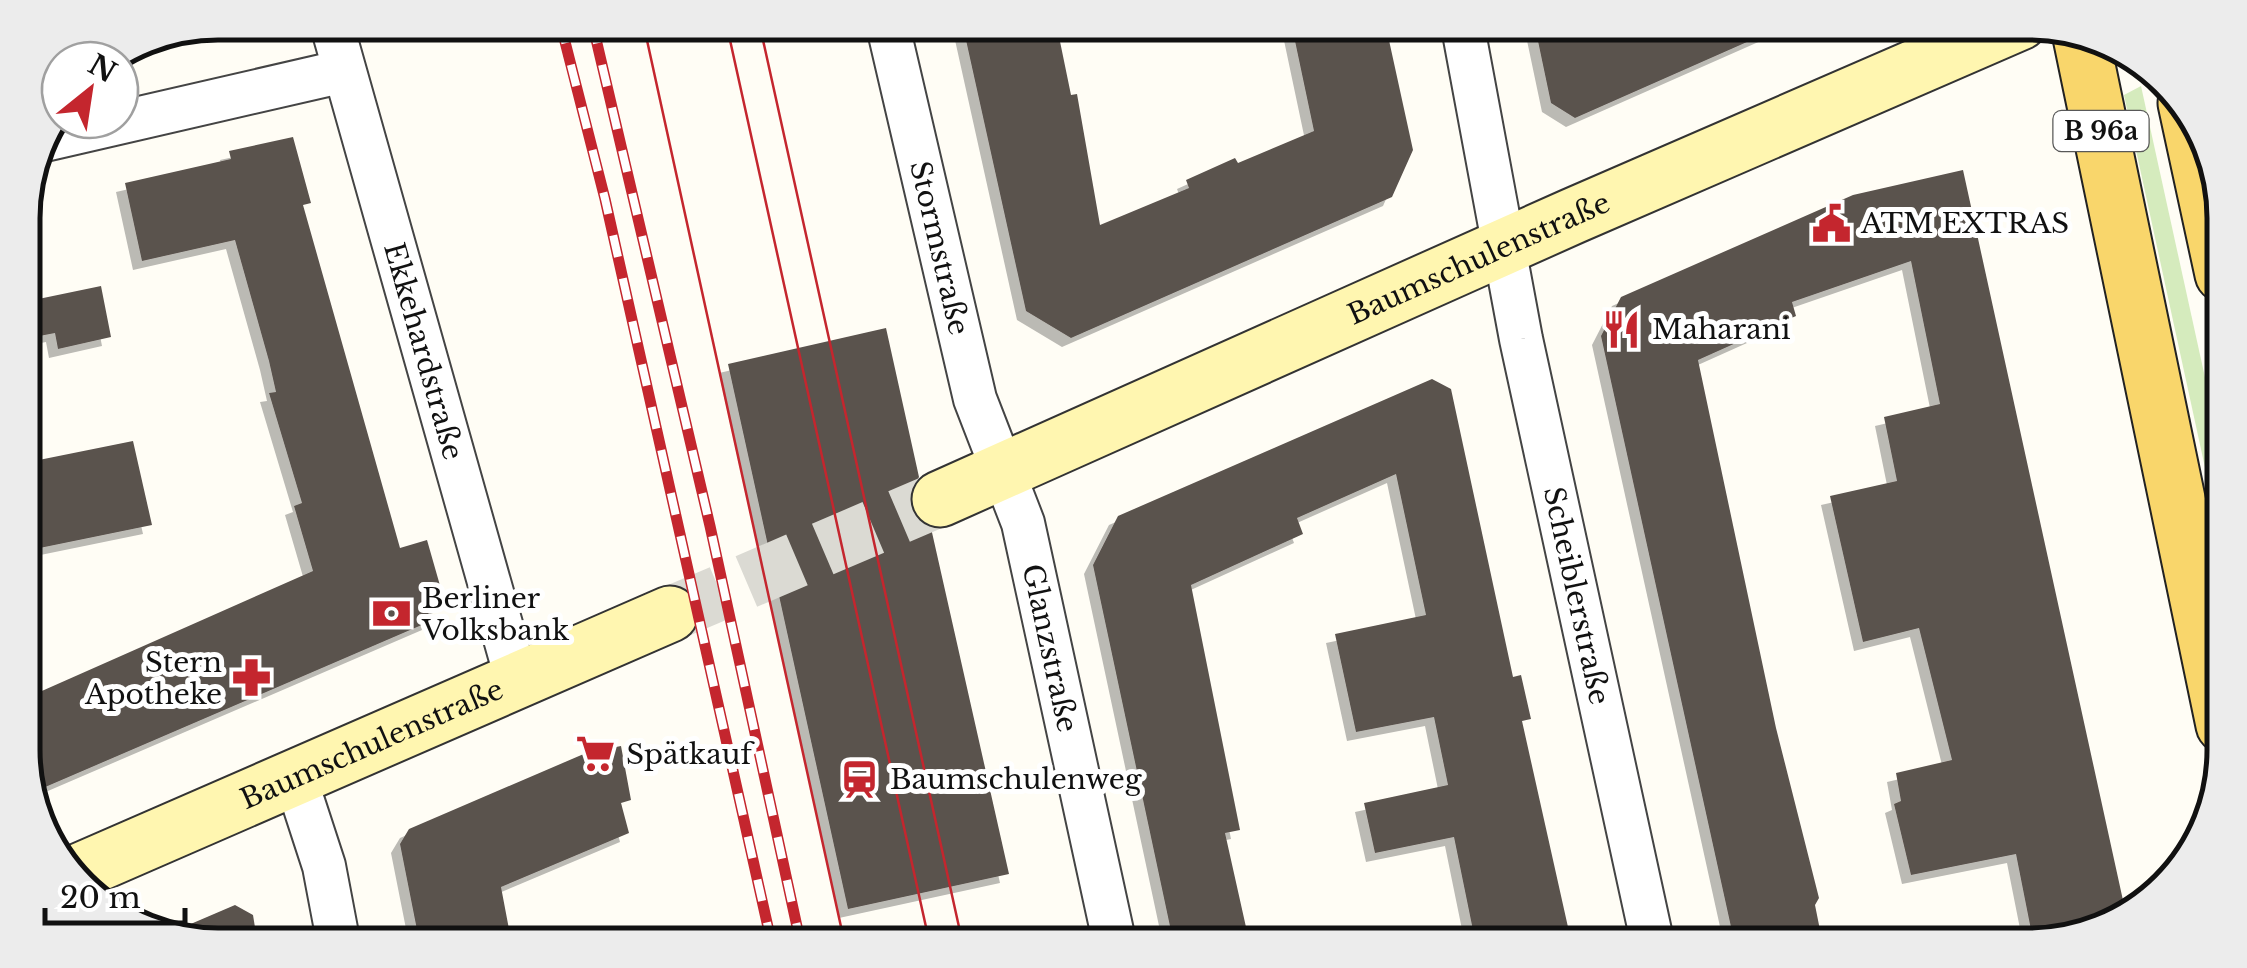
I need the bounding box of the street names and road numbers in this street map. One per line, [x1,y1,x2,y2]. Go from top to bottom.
road number: B 96a [2054,111,2148,151]
street label: Stormstraße [902,158,976,338]
street label: Baumschulenstraße [1342,185,1615,332]
street label: Ekkehardstraße [376,239,471,464]
street label: Scheiblerstraße [1536,483,1617,708]
street label: Glanzstraße [1014,561,1085,735]
street label: Baumschulenstraße [235,672,509,817]

